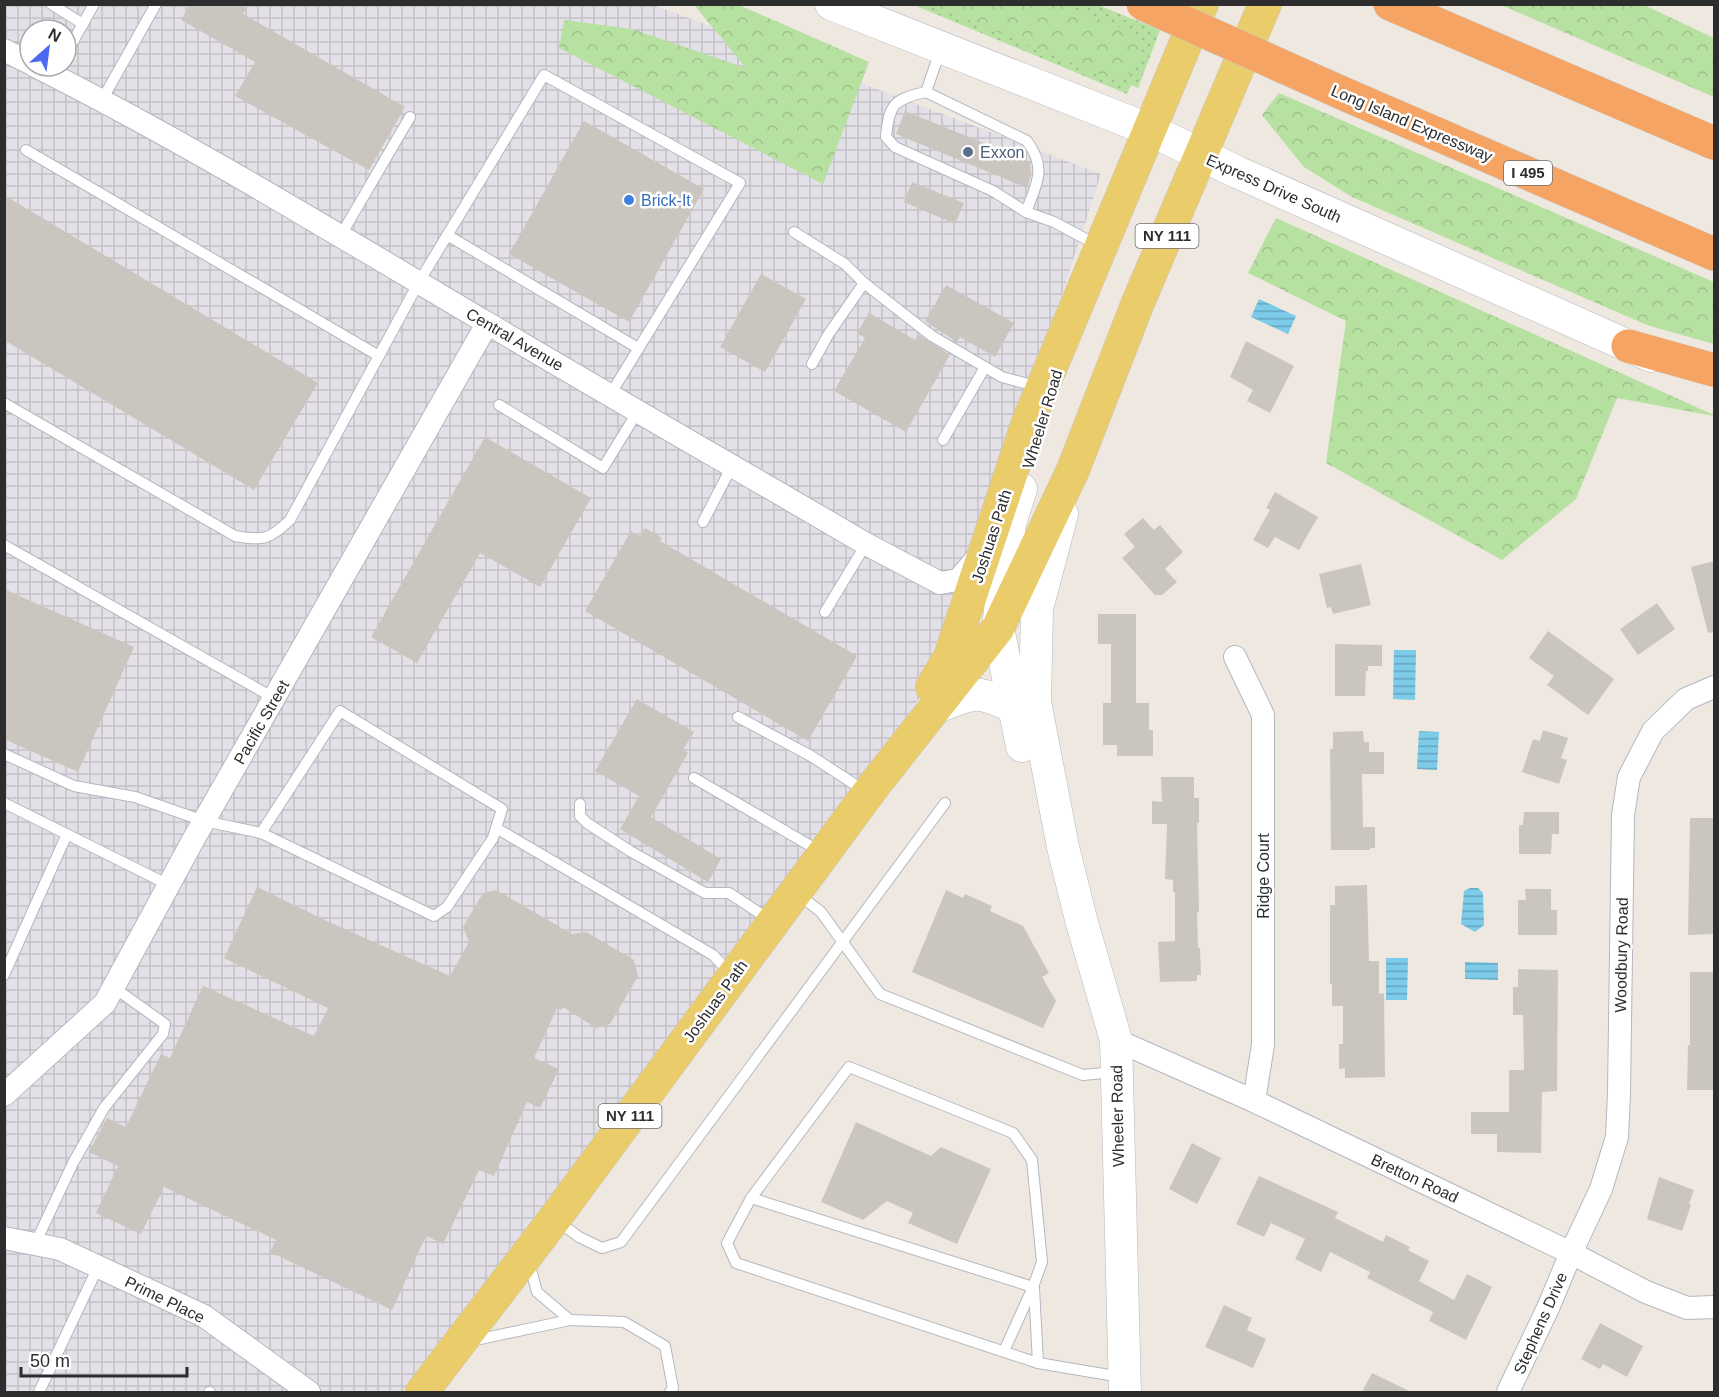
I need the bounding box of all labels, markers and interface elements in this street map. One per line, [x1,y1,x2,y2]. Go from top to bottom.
north arrow [18,18,78,78]
text: N [46,25,64,45]
street label: Long Island Expressway [1329,82,1495,165]
place label: Exxon [980,144,1024,161]
marker: Exxon [961,145,975,159]
street label: Express Drive South [1204,151,1344,226]
road number: I 495 [1504,161,1552,185]
place label: Brick-It [641,192,691,209]
marker: Brick-It [622,193,636,207]
road number: NY 111 [1136,224,1198,248]
street label: Central Avenue [463,305,566,374]
street label: Wheeler Road [1019,368,1066,471]
street label: Joshuas Path [968,487,1015,585]
street label: Pacific Street [231,677,293,767]
street label: Ridge Court [1255,833,1272,919]
street label: Woodbury Road [1612,897,1631,1013]
street label: Joshuas Path [680,957,751,1046]
street label: Wheeler Road [1108,1065,1127,1167]
road number: NY 111 [598,1104,662,1128]
street label: Bretton Road [1368,1151,1461,1206]
street label: Stephens Drive [1510,1270,1571,1377]
street label: Prime Place [122,1273,207,1326]
scale bar [21,1340,188,1378]
text: 50 m [30,1351,70,1371]

